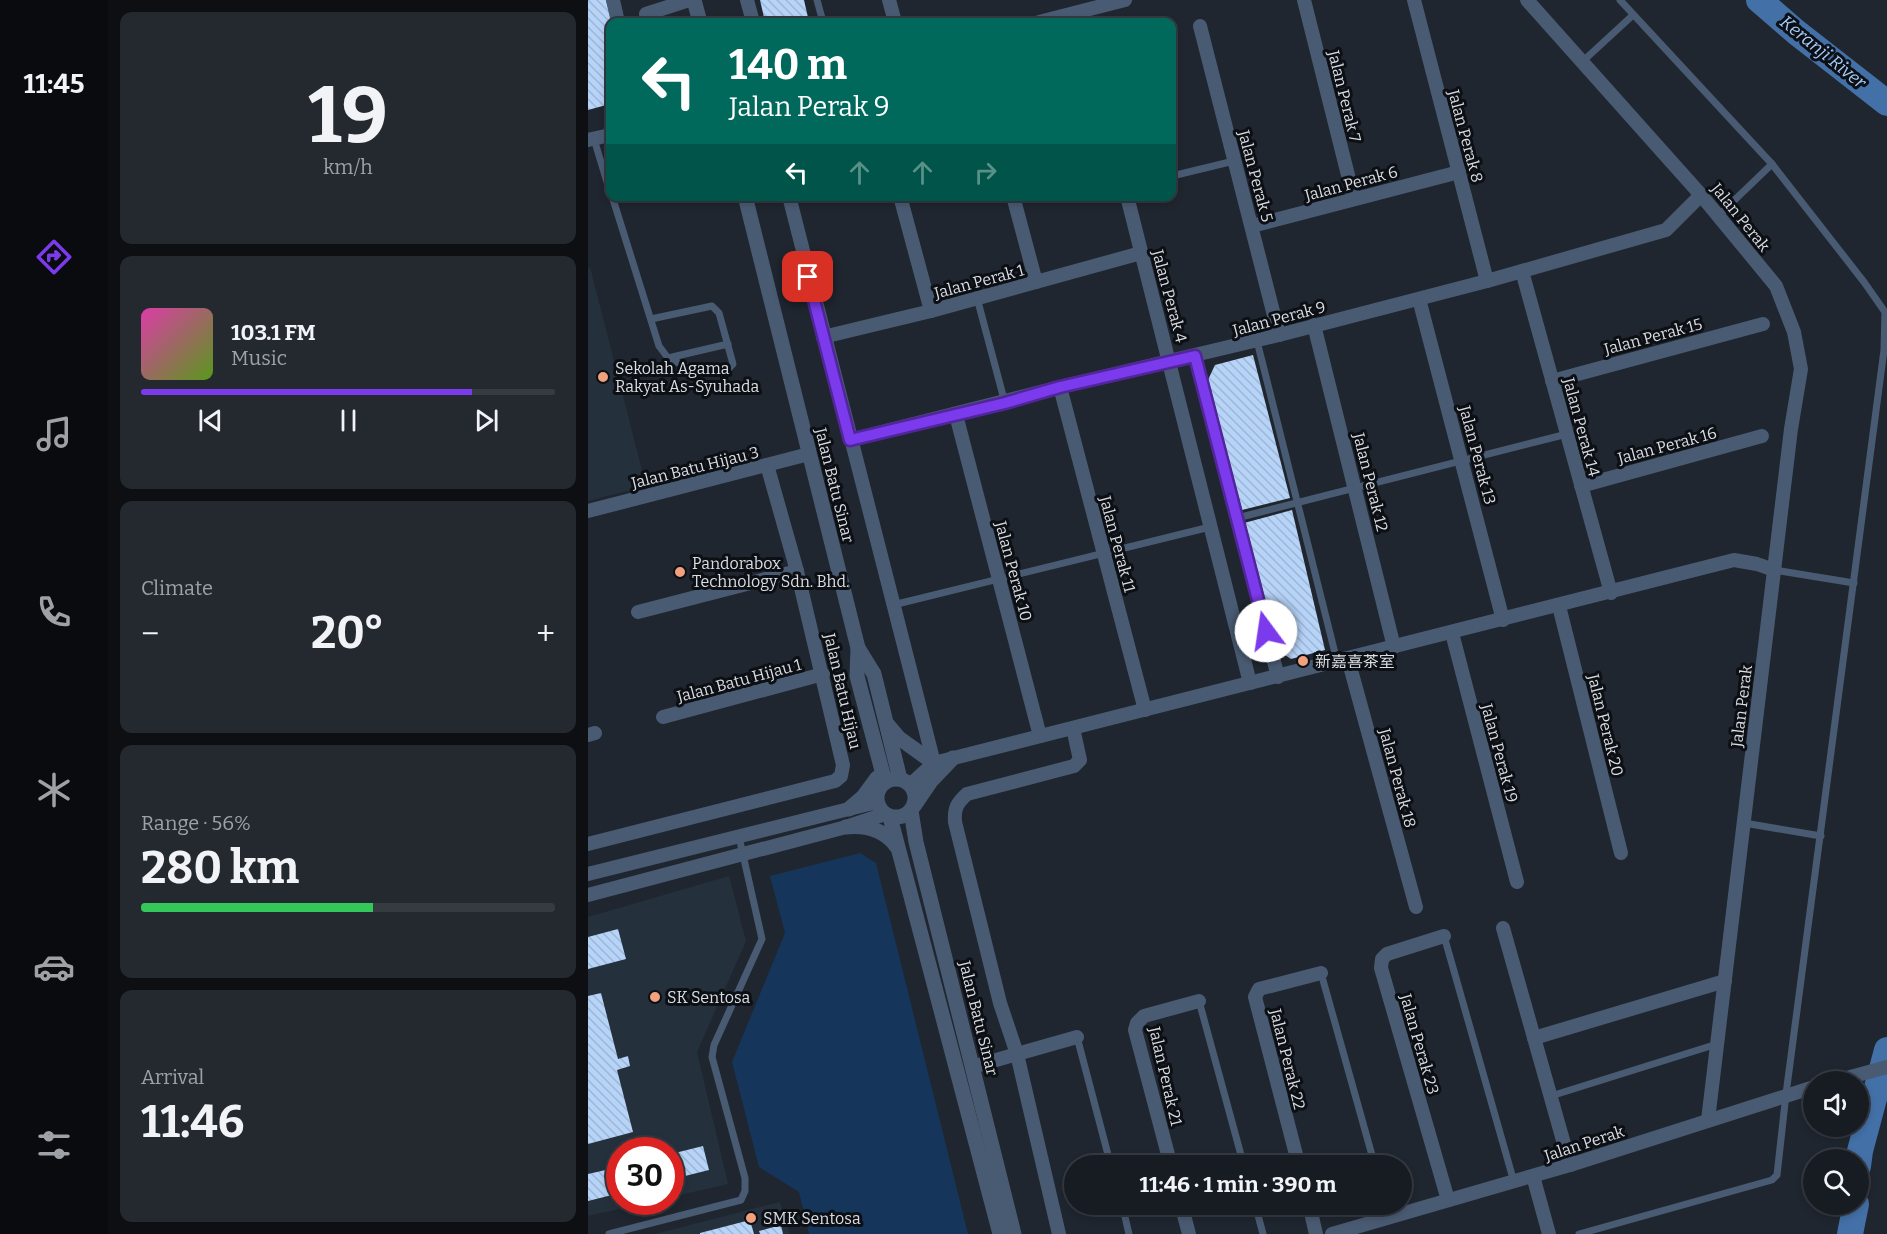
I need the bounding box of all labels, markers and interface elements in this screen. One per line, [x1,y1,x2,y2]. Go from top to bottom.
water label: Keranji River [1776,11,1871,94]
text: 140 m [729,40,847,90]
icon: left [630,42,708,120]
street label: Jalan Perak 7 [1324,47,1365,144]
text: 11:45 [24,68,84,100]
text: 19 [308,69,388,163]
street label: Jalan Perak 8 [1444,87,1487,185]
text: Jalan Perak 9 [729,91,890,123]
street label: Jalan Perak 5 [1234,127,1277,224]
text: km/h [323,155,373,179]
icon: left [780,156,813,189]
icon: ahead [843,156,876,189]
icon: ahead [906,156,939,189]
icon: right [969,156,1002,189]
street label: Jalan Perak 6 [1302,162,1400,205]
street label: Jalan Perak [1707,178,1774,255]
icon: directions [33,236,75,278]
street label: Jalan Perak 4 [1148,247,1191,345]
pin [782,251,833,302]
icon: arrive [791,260,824,293]
street label: Jalan Perak 1 [931,260,1027,303]
street label: Jalan Perak 9 [1230,297,1328,340]
street label: Jalan Perak 15 [1601,314,1704,359]
text: 103.1 FM [231,319,316,346]
text: Music [231,346,287,370]
place label: Sekolah Agama Rakyat As-Syuhada [615,359,759,396]
marker: Sekolah Agama Rakyat As-Syuhada [596,370,610,384]
street label: Jalan Perak 14 [1559,375,1604,479]
street label: Jalan Perak 13 [1455,403,1500,507]
icon: previous [194,404,227,437]
icon: pause [332,404,365,437]
icon: next [470,404,503,437]
icon: music [33,413,75,455]
street label: Jalan Perak 16 [1615,423,1719,468]
street label: Jalan Batu Sinar [811,425,858,544]
street label: Jalan Perak 12 [1349,430,1392,533]
street label: Jalan Batu Hijau 3 [628,442,761,493]
street label: Jalan Perak 11 [1095,493,1140,595]
street label: Jalan Perak 10 [991,518,1036,623]
place label: Pandorabox Technology Sdn. Bhd. [692,554,849,591]
marker: Pandorabox Technology Sdn. Bhd. [673,565,687,579]
text: Climate [141,576,213,600]
icon: phone [33,591,75,633]
position arrow [1234,599,1298,663]
text: 20° [311,606,384,660]
text: − [141,614,159,654]
text: + [536,614,555,654]
street label: Jalan Batu Hijau [820,630,865,751]
place label: 新嘉喜茶室 [1315,652,1395,671]
marker: 新嘉喜茶室 [1296,654,1310,668]
street label: Jalan Batu Hijau 1 [674,655,804,706]
street label: Jalan Perak [1727,664,1756,749]
street label: Jalan Perak 20 [1583,671,1627,778]
street label: Jalan Perak 19 [1477,701,1522,805]
street label: Jalan Perak 18 [1375,725,1420,830]
icon: climate [33,769,75,811]
text: Range · 56% [141,811,251,835]
text: 280 km [141,841,299,895]
icon: car [33,946,75,988]
street label: Jalan Batu Sinar [955,958,1002,1077]
place label: SK Sentosa [667,988,751,1007]
marker: SK Sentosa [648,990,662,1004]
street label: Jalan Perak 23 [1396,991,1443,1097]
street label: Jalan Perak 22 [1266,1006,1309,1111]
street label: Jalan Perak 21 [1145,1024,1186,1128]
text: Arrival [141,1065,204,1089]
map controls [1803,1071,1869,1215]
button: sound [1803,1071,1869,1137]
text: 11:46 [141,1095,244,1149]
street label: Jalan Perak [1541,1122,1626,1166]
icon: filters [33,1124,75,1166]
speed limit sign: 30 [606,1137,684,1215]
button: search [1803,1149,1869,1215]
text: 11:46 · 1 min · 390 m [1140,1171,1336,1198]
place label: SMK Sentosa [763,1209,861,1228]
marker: SMK Sentosa [744,1211,758,1225]

